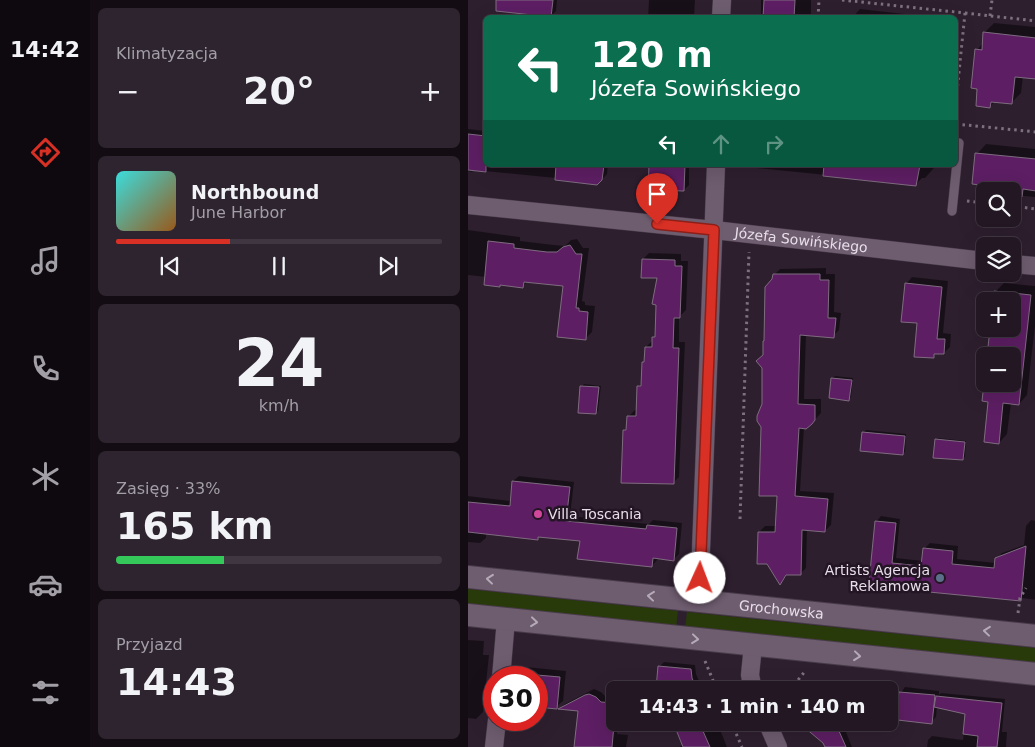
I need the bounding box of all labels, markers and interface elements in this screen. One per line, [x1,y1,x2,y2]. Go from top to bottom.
icon: left [508,35,573,100]
text: 120 m [591,35,713,75]
text: 14:42 [10,37,80,62]
text: Klimatyzacja [116,44,218,63]
text: 20° [243,69,315,113]
text: − [116,75,139,108]
text: + [419,75,442,108]
text: Józefa Sowińskiego [591,76,801,101]
icon: left [654,130,682,158]
icon: ahead [707,130,735,158]
icon: right [760,130,788,158]
icon: directions [28,135,63,170]
pin [636,173,678,224]
icon: arrive [643,180,671,208]
text: Northbound [191,181,319,203]
map controls [976,182,1021,392]
button: search [976,182,1021,227]
text: June Harbor [191,203,286,222]
street label: Józefa Sowińskiego [733,224,869,256]
button: layers [976,237,1021,282]
icon: music [28,243,63,278]
icon: previous [156,252,184,280]
icon: pause [265,252,293,280]
icon: next [374,252,402,280]
button: + [976,292,1021,337]
text: 24 [234,326,324,401]
button: − [976,347,1021,392]
icon: phone [28,351,63,386]
text: km/h [259,396,299,415]
icon: climate [28,459,63,494]
text: Zasięg · 33% [116,479,220,498]
text: 165 km [116,504,273,548]
place label: Villa Toscania [548,506,642,522]
marker: Villa Toscania [532,508,544,520]
position arrow [673,551,725,603]
place label: Artists Agencja Reklamowa [825,562,930,594]
icon: car [28,567,63,602]
marker: Artists Agencja Reklamowa [934,572,946,584]
one-way arrow [485,574,493,585]
one-way arrow [647,591,655,602]
street label: Grochowska [738,597,825,622]
one-way arrow [530,616,538,627]
one-way arrow [983,626,991,637]
one-way arrow [692,633,700,644]
text: Przyjazd [116,635,183,654]
one-way arrow [853,650,861,661]
text: 14:43 [116,660,237,704]
speed limit sign: 30 [483,666,548,731]
icon: filters [28,675,63,710]
text: 14:43 · 1 min · 140 m [638,695,866,717]

